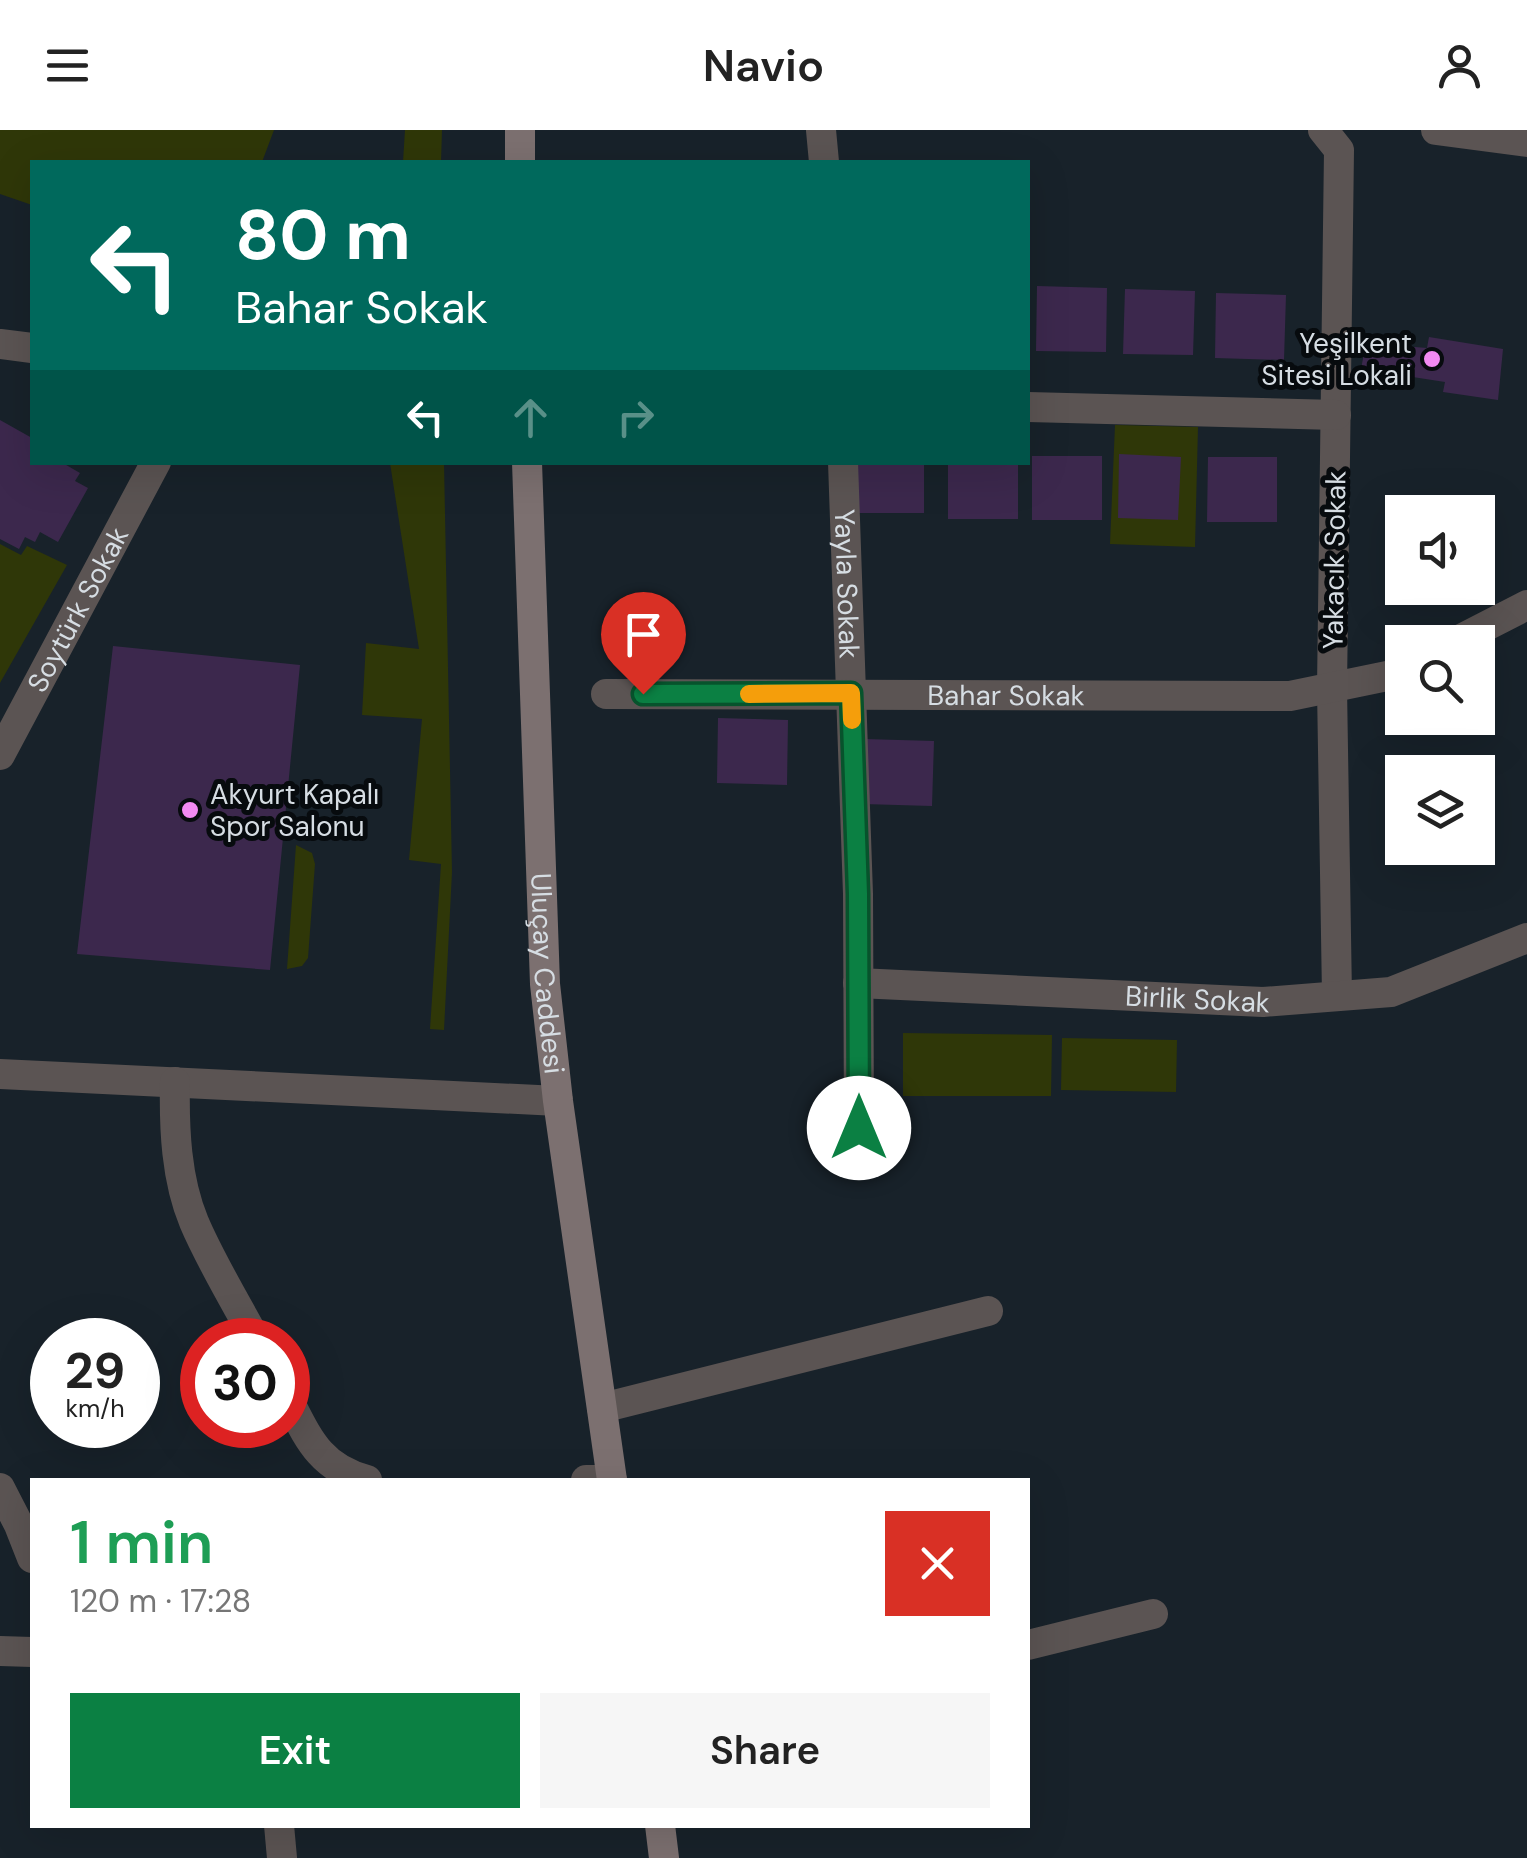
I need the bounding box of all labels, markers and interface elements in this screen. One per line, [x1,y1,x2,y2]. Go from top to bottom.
text: Navio [703,36,824,95]
icon: menu [40,38,95,93]
icon: person [1432,38,1487,93]
text: 80 m [235,190,411,281]
icon: left [70,200,200,330]
text: Bahar Sokak [235,278,488,337]
place label: Yeşilkent Sitesi Lokali [1261,325,1412,394]
marker: Yeşilkent Sitesi Lokali [1421,348,1443,370]
icon: left [398,390,453,445]
icon: ahead [503,390,558,445]
icon: right [608,390,663,445]
street label: Yakacık Sokak [1314,470,1355,650]
map controls [1385,495,1495,865]
button: sound [1385,495,1495,605]
street label: Yayla Sokak [826,508,868,659]
street label: Soytürk Sokak [19,520,137,699]
pin [601,592,686,695]
icon: arrive [616,607,671,662]
button: search [1385,625,1495,735]
street label: Bahar Sokak [927,677,1085,714]
button: layers [1385,755,1495,865]
place label: Akyurt Kapalı Spor Salonu [210,776,379,845]
marker: Akyurt Kapalı Spor Salonu [179,799,201,821]
street label: Uluçay Caddesi [522,872,573,1076]
street label: Birlik Sokak [1124,978,1271,1021]
position arrow [807,1076,911,1180]
speed limit sign: 30 [180,1318,310,1448]
text: 29 [65,1338,125,1404]
text: km/h [65,1392,125,1425]
text: 1 min [70,1503,213,1582]
button: close [885,1511,990,1616]
text: 120 m · 17:28 [70,1580,251,1622]
button: Exit [70,1693,520,1808]
button: Share [540,1693,990,1808]

